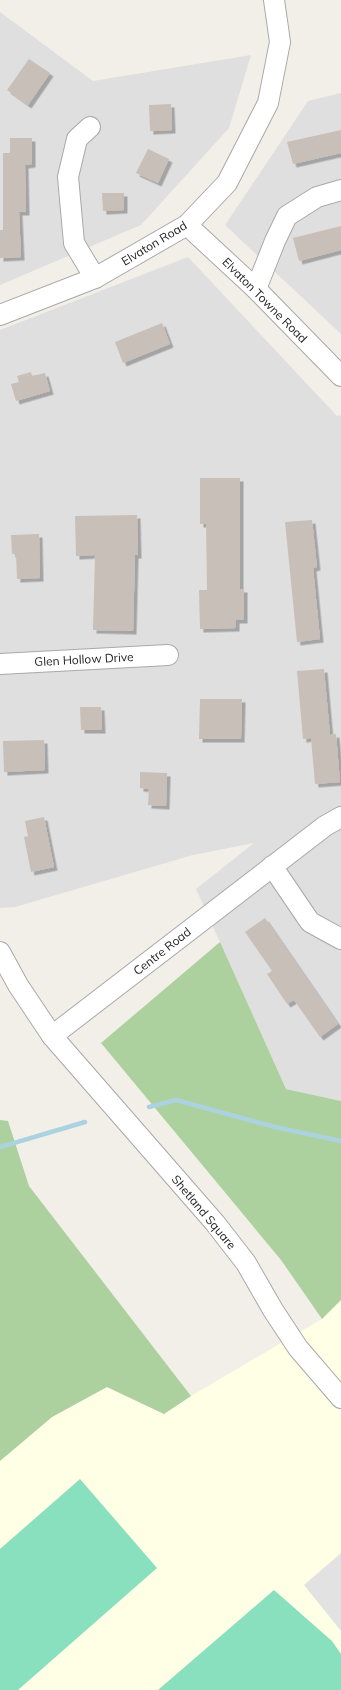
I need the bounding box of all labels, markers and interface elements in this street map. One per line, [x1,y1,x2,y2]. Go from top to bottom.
street label: Elvaton Road [118,218,190,268]
street label: Elvaton Towne Road [219,254,311,346]
street label: Glen Hollow Drive [34,649,134,669]
street label: Centre Road [130,924,194,978]
street label: Shetland Square [169,1172,239,1252]

